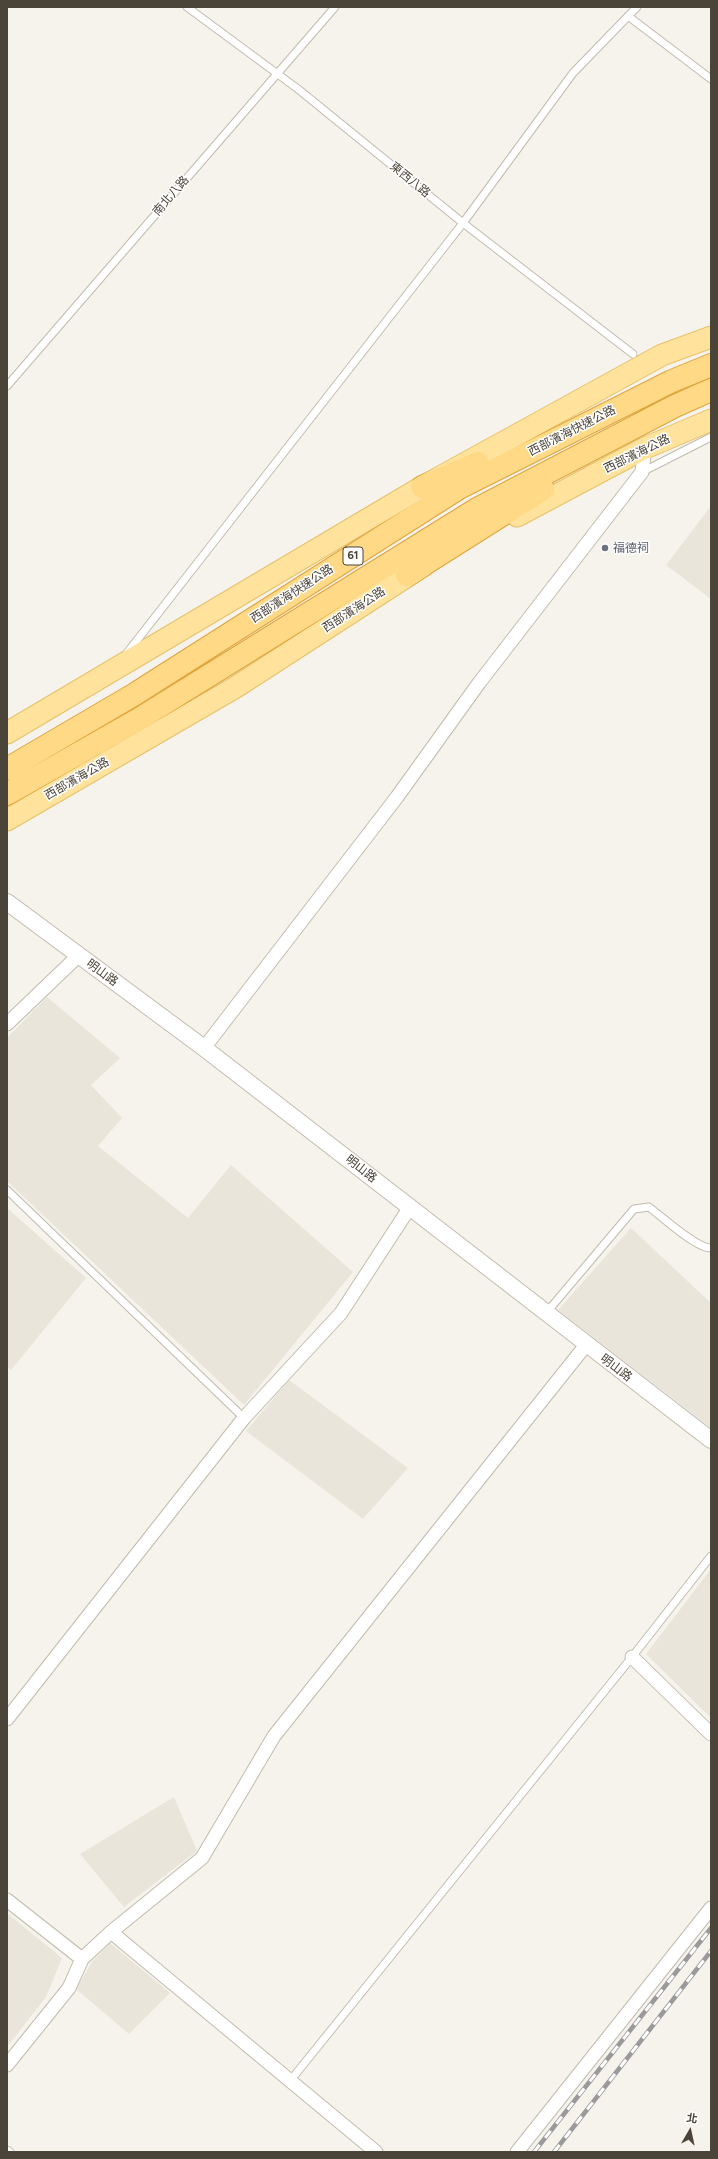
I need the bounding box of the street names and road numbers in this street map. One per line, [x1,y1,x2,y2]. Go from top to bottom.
street label: 東西八路 [387,159,433,201]
street label: 南北八路 [150,173,192,219]
street label: 西部濱海快速公路 [526,403,618,459]
street label: 西部濱海公路 [601,432,673,476]
road number: 61 [343,547,363,565]
street label: 西部濱海快速公路 [248,562,336,626]
street label: 西部濱海公路 [320,584,388,636]
street label: 西部濱海公路 [42,755,112,803]
street label: 明山路 [83,957,121,989]
street label: 明山路 [342,1152,380,1186]
street label: 明山路 [597,1351,635,1385]

